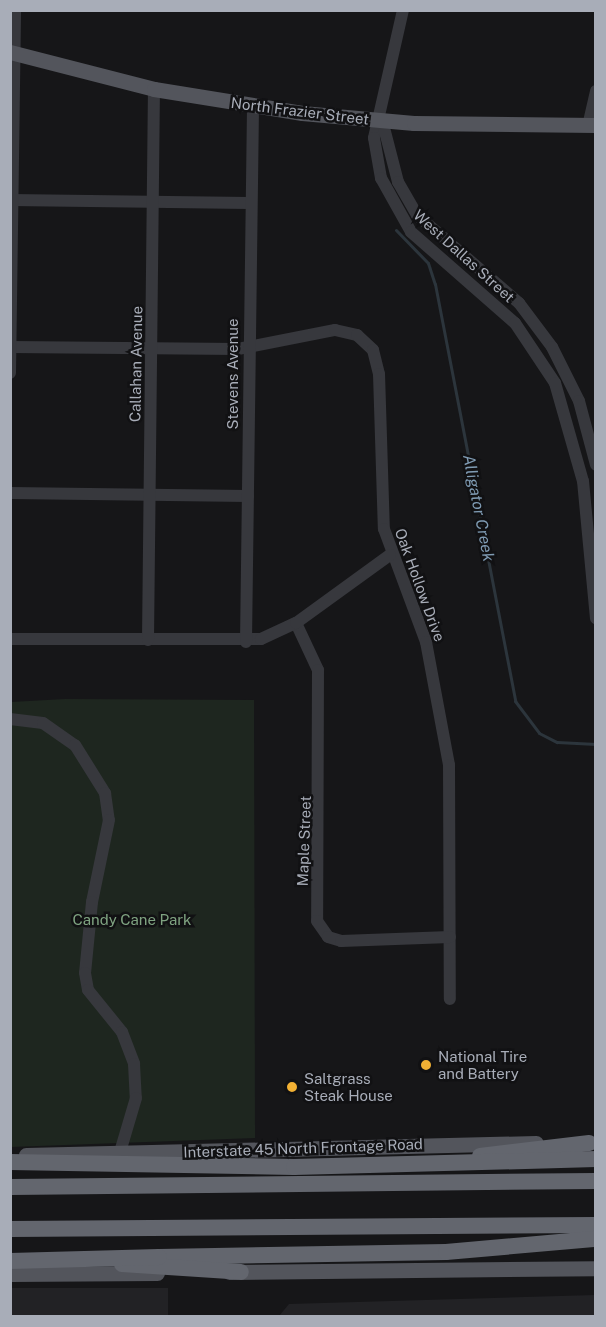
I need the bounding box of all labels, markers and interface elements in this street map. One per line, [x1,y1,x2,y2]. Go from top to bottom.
street label: North Frazier Street [230,94,370,128]
street label: West Dallas Street [410,206,518,306]
street label: Callahan Avenue [126,306,146,422]
street label: Stevens Avenue [224,319,242,429]
water label: Alligator Creek [458,453,498,563]
street label: Oak Hollow Drive [391,526,449,644]
street label: Maple Street [293,795,315,887]
park label: Candy Cane Park [72,911,192,929]
place label: National Tire and Battery [438,1047,527,1082]
marker: National Tire and Battery [419,1058,433,1072]
place label: Saltgrass Steak House [304,1069,393,1104]
marker: Saltgrass Steak House [285,1080,299,1094]
street label: Interstate 45 North Frontage Road [183,1135,423,1161]

